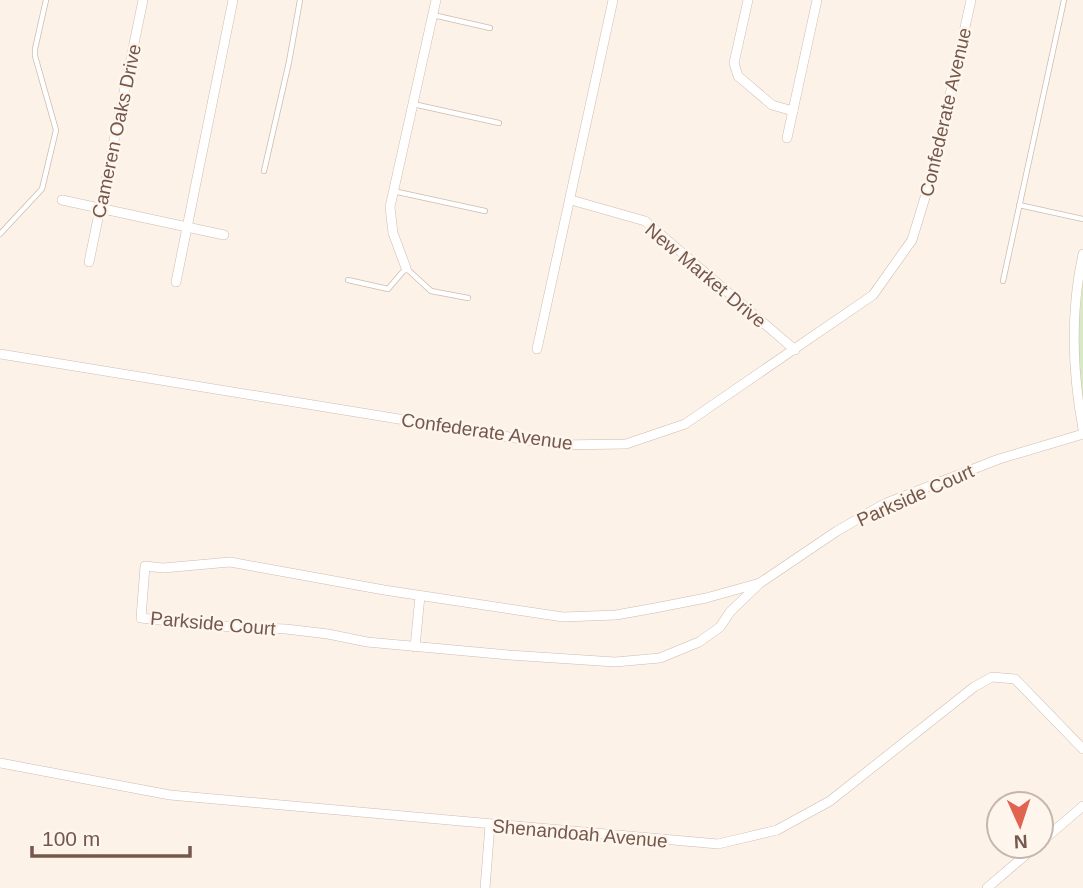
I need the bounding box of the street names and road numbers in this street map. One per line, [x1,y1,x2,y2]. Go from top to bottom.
street label: Confederate Avenue [916,26,975,199]
street label: Cameren Oaks Drive [88,42,145,220]
street label: New Market Drive [641,219,770,332]
street label: Confederate Avenue [400,409,574,454]
street label: Parkside Court [854,460,978,531]
street label: Parkside Court [149,608,277,639]
street label: Shenandoah Avenue [491,815,669,852]

